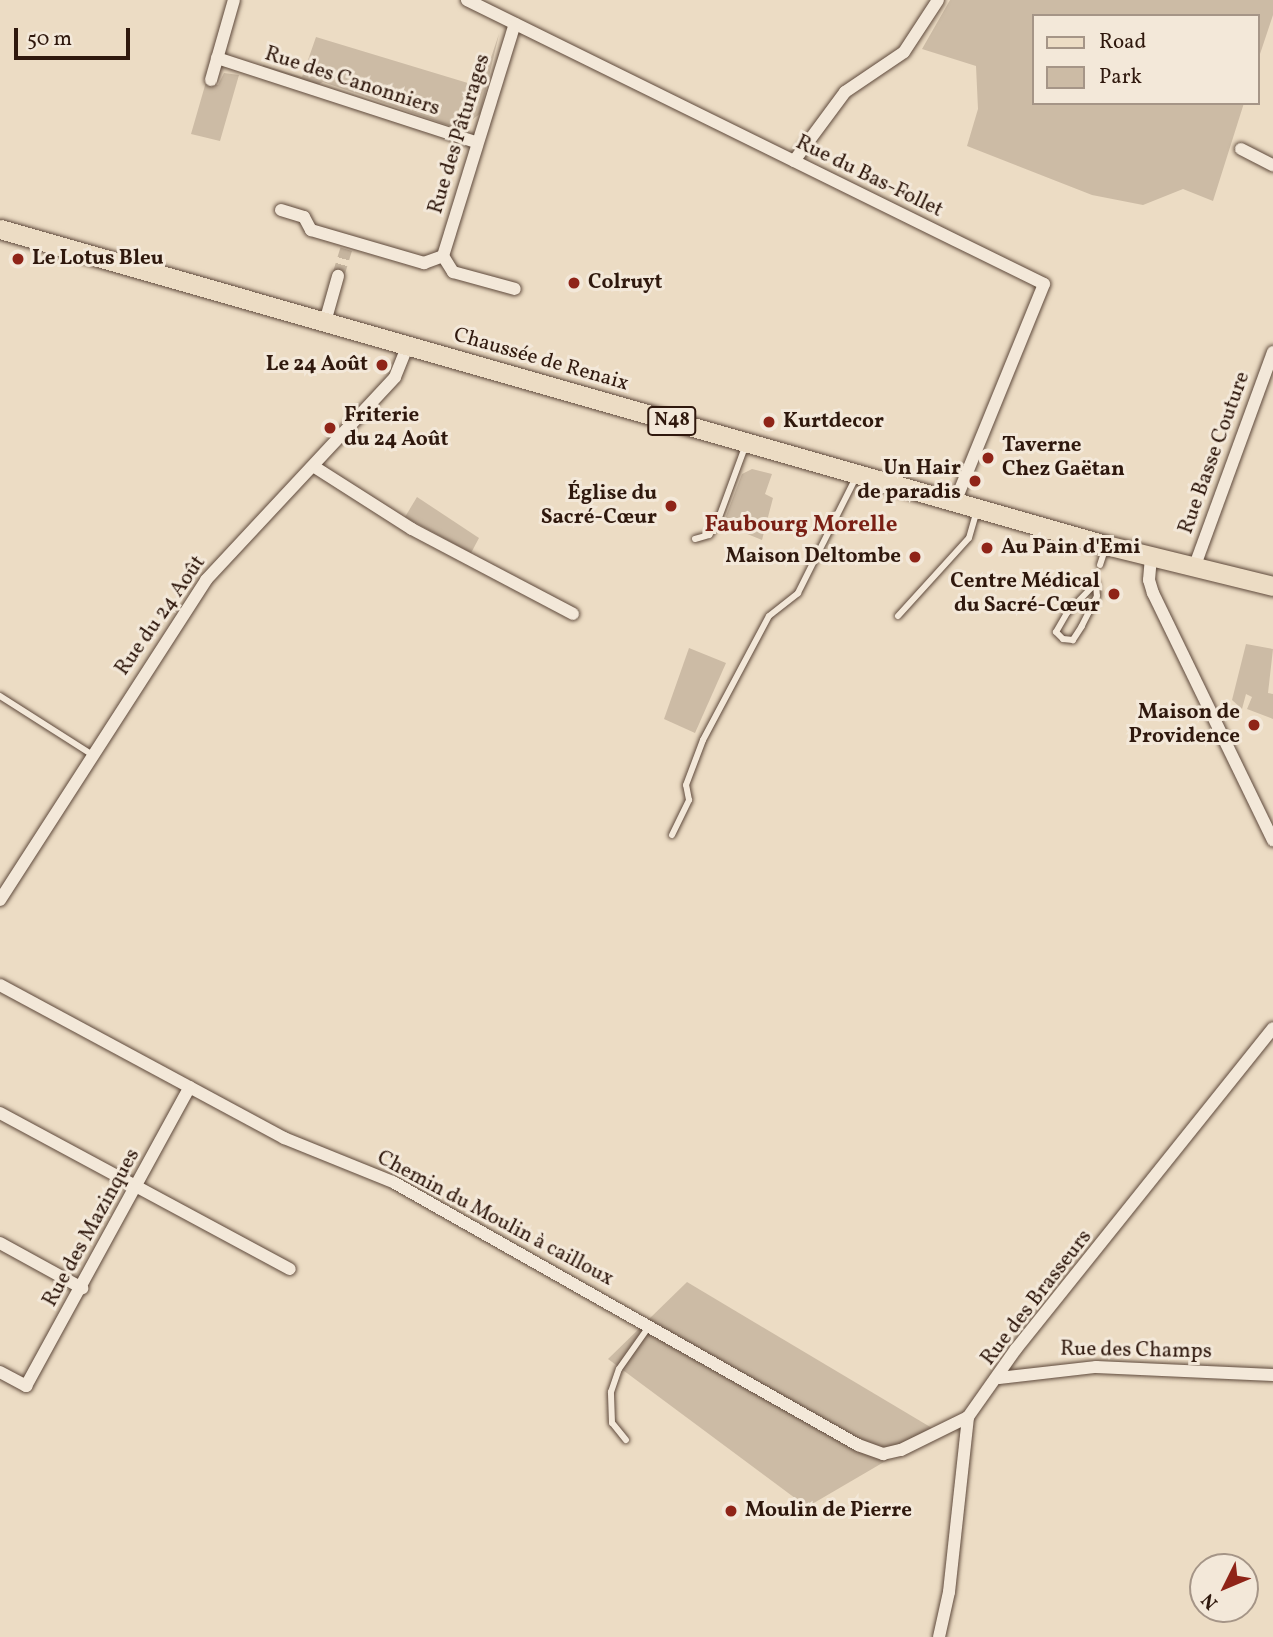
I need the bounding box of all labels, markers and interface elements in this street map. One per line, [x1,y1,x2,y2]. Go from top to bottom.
scale bar [18,14,133,58]
legend [1032,14,1259,105]
text: 50 m [27,25,72,54]
text: Road [1099,28,1146,57]
street label: Rue des Canonniers [261,42,443,122]
street label: Rue des Pâturages [424,51,496,217]
text: Park [1099,63,1142,92]
street label: Rue du Bas-Follet [791,130,947,224]
place label: Le Lotus Bleu [32,246,164,272]
marker: Le Lotus Bleu [10,251,26,267]
place label: Colruyt [588,270,662,296]
marker: Colruyt [566,275,582,291]
street label: Chaussée de Renaix [451,323,631,397]
place label: Le 24 Août [266,352,368,378]
marker: Le 24 Août [374,357,390,373]
street label: Rue Basse Couture [1174,368,1256,538]
place label: Friterie du 24 Août [344,403,448,453]
road number: N48 [646,406,698,436]
place label: Kurtdecor [783,409,884,435]
marker: Kurtdecor [761,414,777,430]
marker: Friterie du 24 Août [322,420,338,436]
place label: Taverne Chez Gaëtan [1002,433,1125,483]
marker: Taverne Chez Gaëtan [980,450,996,466]
place label: Un Hair de paradis [857,456,961,506]
marker: Un Hair de paradis [967,473,983,489]
place label: Église du Sacré-Cœur [541,481,657,531]
marker: Église du Sacré-Cœur [663,498,679,514]
district label: Faubourg Morelle [705,511,897,539]
place label: Au Pain d'Emi [1001,535,1141,561]
marker: Au Pain d'Emi [979,540,995,556]
place label: Maison Deltombe [726,544,901,570]
marker: Maison Deltombe [907,549,923,565]
street label: Rue du 24 Août [110,551,212,681]
place label: Centre Médical du Sacré-Cœur [950,569,1100,619]
marker: Centre Médical du Sacré-Cœur [1106,586,1122,602]
place label: Maison de Providence [1129,700,1240,750]
marker: Maison de Providence [1246,717,1262,733]
street label: Rue des Mazinques [38,1144,146,1312]
street label: Chemin du Moulin à cailloux [372,1146,618,1292]
street label: Rue des Brasseurs [976,1225,1098,1371]
street label: Rue des Champs [1060,1337,1212,1365]
place label: Moulin de Pierre [745,1498,912,1524]
marker: Moulin de Pierre [723,1503,739,1519]
north arrow [1189,1553,1259,1623]
text: N [1196,1587,1224,1615]

